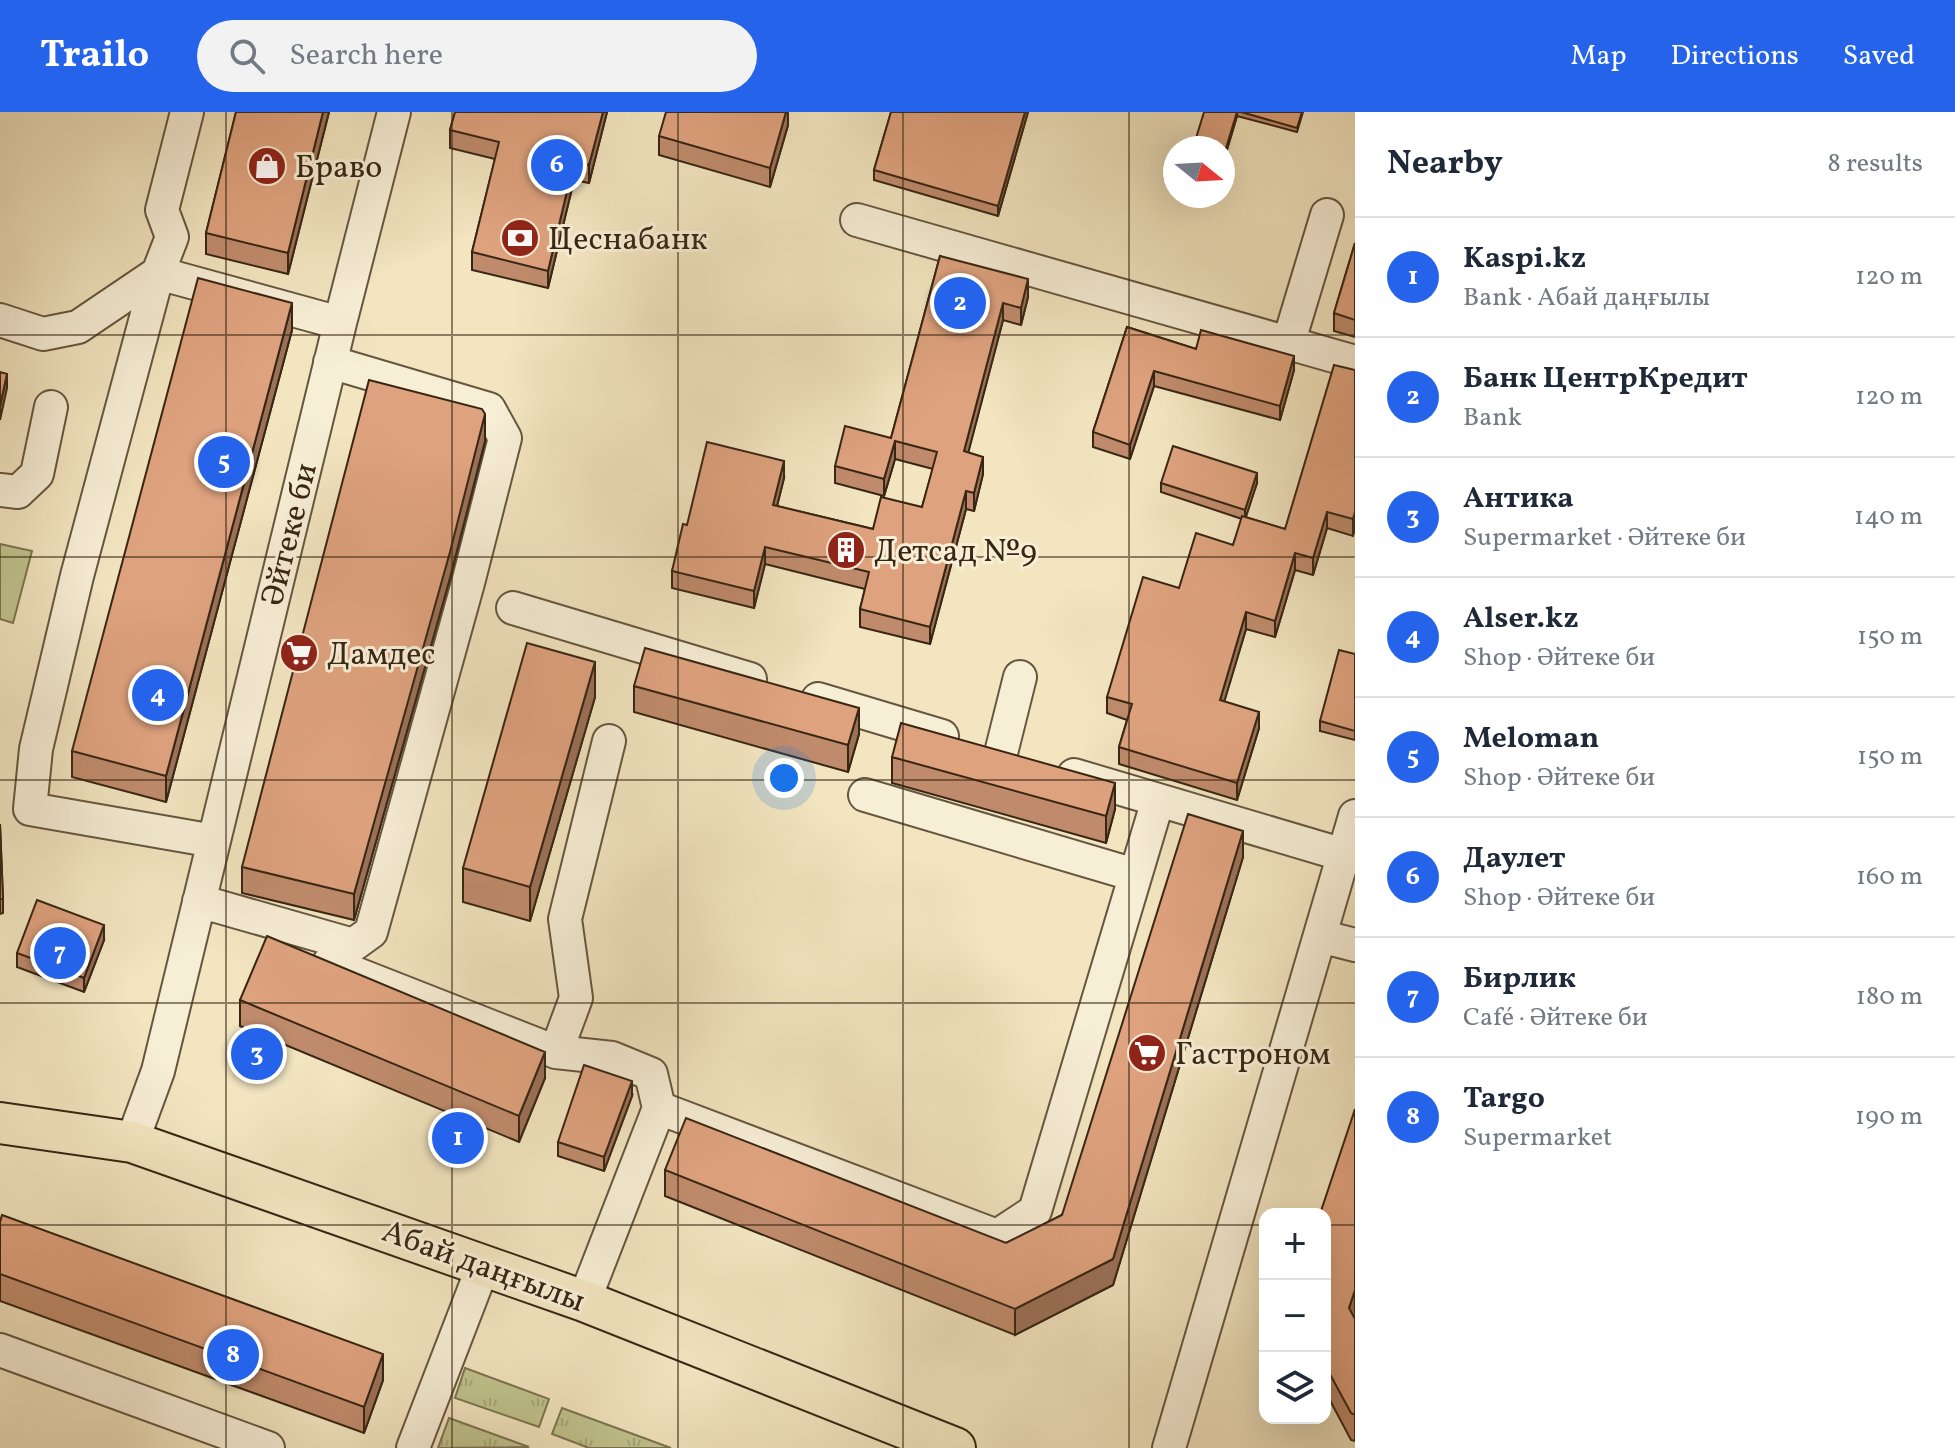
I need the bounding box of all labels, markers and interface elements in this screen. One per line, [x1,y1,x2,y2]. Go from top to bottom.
search box [197,20,757,92]
text: Trailo [40,30,149,83]
icon: search [225,34,269,78]
text: Search here [289,35,443,77]
text: Map [1571,37,1627,76]
text: Directions [1671,37,1799,76]
text: Saved [1843,37,1915,76]
pin: 6 [531,135,583,195]
north arrow [1163,136,1235,208]
text: Nearby [1387,141,1503,188]
shop icon: Браво [246,145,288,187]
text: 8 results [1828,146,1923,182]
place label: Браво [295,147,382,191]
bank icon: Цеснабанк [499,217,541,259]
place label: Цеснабанк [548,219,708,263]
text: Kaspi.kz [1463,238,1586,280]
text: 1 [1408,259,1418,295]
text: 120 m [1855,259,1923,295]
pin: 2 [934,273,986,333]
text: Bank · Абай даңғылы [1463,280,1710,316]
text: Банк ЦентрКредит [1463,358,1748,400]
text: 2 [1406,379,1420,415]
text: 120 m [1855,379,1923,415]
text: Bank [1463,400,1522,436]
pin: 5 [198,432,250,492]
street label: Әйтеке би [252,459,330,611]
text: Антика [1463,478,1574,520]
text: 3 [1406,499,1420,535]
text: 140 m [1854,499,1923,535]
text: Supermarket · Әйтеке би [1463,520,1746,556]
building icon: Детсад №9 [825,529,867,571]
place label: Детсад №9 [874,531,1037,575]
text: Alser.kz [1463,598,1578,640]
text: 4 [1405,619,1421,655]
text: 150 m [1857,619,1923,655]
supermarket icon: Дамдес [278,632,320,674]
place label: Дамдес [327,634,436,678]
text: Shop · Әйтеке би [1463,640,1655,676]
pin: 4 [132,665,184,725]
text: Meloman [1463,718,1599,760]
text: 5 [1407,739,1419,775]
text: 150 m [1857,739,1923,775]
your location [764,758,804,798]
text: Shop · Әйтеке би [1463,760,1655,796]
text: Даулет [1463,838,1566,880]
text: 6 [1406,859,1420,895]
text: 160 m [1856,859,1923,895]
text: Shop · Әйтеке би [1463,880,1655,916]
pin: 7 [34,923,86,983]
text: Бирлик [1463,958,1576,1000]
text: 7 [1407,979,1419,1015]
text: 180 m [1856,979,1923,1015]
text: Café · Әйтеке би [1463,1000,1648,1036]
pin: 3 [231,1024,283,1084]
supermarket icon: Гастроном [1126,1032,1168,1074]
place label: Гастроном [1175,1034,1331,1078]
text: Targo [1463,1078,1545,1120]
text: 8 [1406,1099,1420,1135]
text: 190 m [1855,1099,1923,1135]
pin: 1 [432,1108,484,1168]
text: Supermarket [1463,1120,1612,1156]
map controls [1259,1208,1331,1424]
button: + [1259,1208,1331,1280]
street label: Абай даңғылы [376,1211,590,1325]
button: − [1259,1280,1331,1352]
pin: 8 [207,1325,259,1385]
button: layers [1259,1352,1331,1424]

